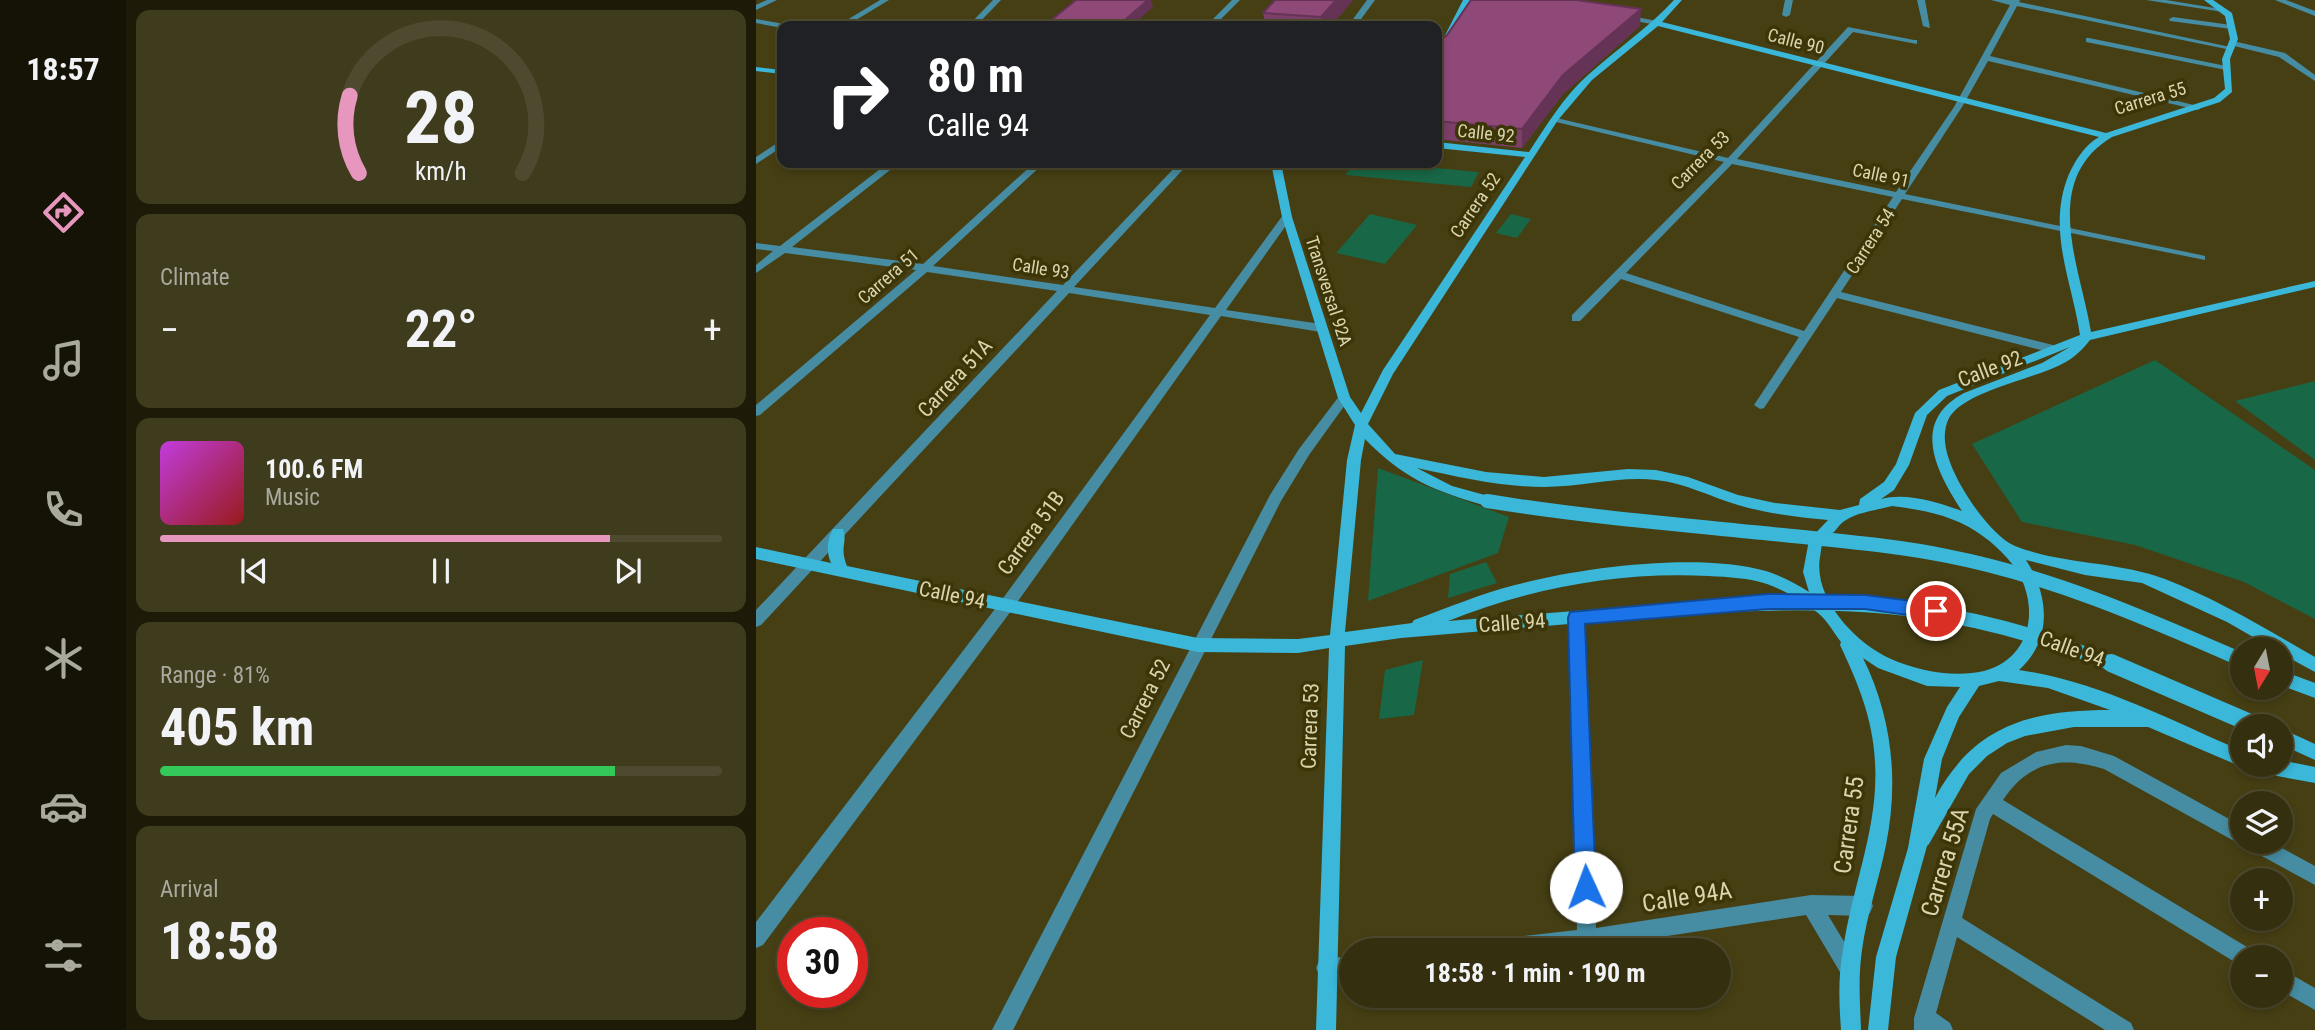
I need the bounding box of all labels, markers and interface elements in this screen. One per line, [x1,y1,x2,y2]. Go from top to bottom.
street label: Calle 90 [1766,24,1826,58]
text: 80 m [927,47,1024,104]
icon: right [812,49,903,140]
text: 18:57 [26,50,100,88]
text: 28 [404,75,478,161]
street label: Carrera 55 [2112,77,2188,119]
text: Calle 94 [927,106,1029,144]
street label: Calle 92 [1456,120,1516,146]
street label: Carrera 53 [1667,127,1733,193]
text: km/h [415,157,467,186]
street label: Calle 91 [1851,159,1911,191]
street label: Carrera 52 [1446,168,1504,241]
icon: directions [39,188,88,237]
street label: Carrera 54 [1841,204,1899,278]
street label: Transversal 92A [1301,233,1357,349]
street label: Carrera 51 [853,244,923,308]
street label: Calle 93 [1011,253,1071,283]
text: Climate [160,264,230,291]
text: 22° [405,299,477,360]
text: − [160,308,179,352]
text: + [703,308,722,352]
street label: Carrera 51A [913,334,997,422]
icon: music [39,336,88,385]
street label: Calle 92 [1954,346,2026,392]
text: 100.6 FM [265,454,363,484]
text: Music [265,484,320,511]
icon: phone [39,485,88,534]
street label: Carrera 51B [993,487,1069,579]
icon: previous [235,552,273,590]
icon: pause [422,552,460,590]
icon: next [609,552,647,590]
street label: Calle 94 [917,576,987,614]
pin [1906,581,1966,641]
icon: arrive [1917,592,1955,630]
street label: Calle 94 [1478,609,1546,637]
street label: Calle 94 [2036,626,2108,672]
icon: climate [39,634,88,683]
north arrow [2230,637,2292,700]
map controls [2230,637,2293,1008]
street label: Carrera 52 [1115,655,1175,743]
text: Range · 81% [160,662,270,689]
street label: Carrera 53 [1297,683,1323,769]
text: 405 km [160,697,314,758]
button: sound [2230,714,2293,777]
street label: Carrera 55 [1828,774,1870,876]
icon: car [39,782,88,831]
button: layers [2230,791,2293,854]
street label: Carrera 55A [1915,804,1975,920]
position arrow [1549,850,1623,924]
button: + [2230,868,2293,931]
text: Arrival [160,876,219,903]
street label: Calle 94A [1640,876,1734,918]
text: 18:58 [160,911,279,972]
speed limit sign: 30 [777,917,868,1008]
icon: filters [39,931,88,980]
button: − [2230,945,2293,1008]
text: 18:58 · 1 min · 190 m [1425,958,1645,988]

